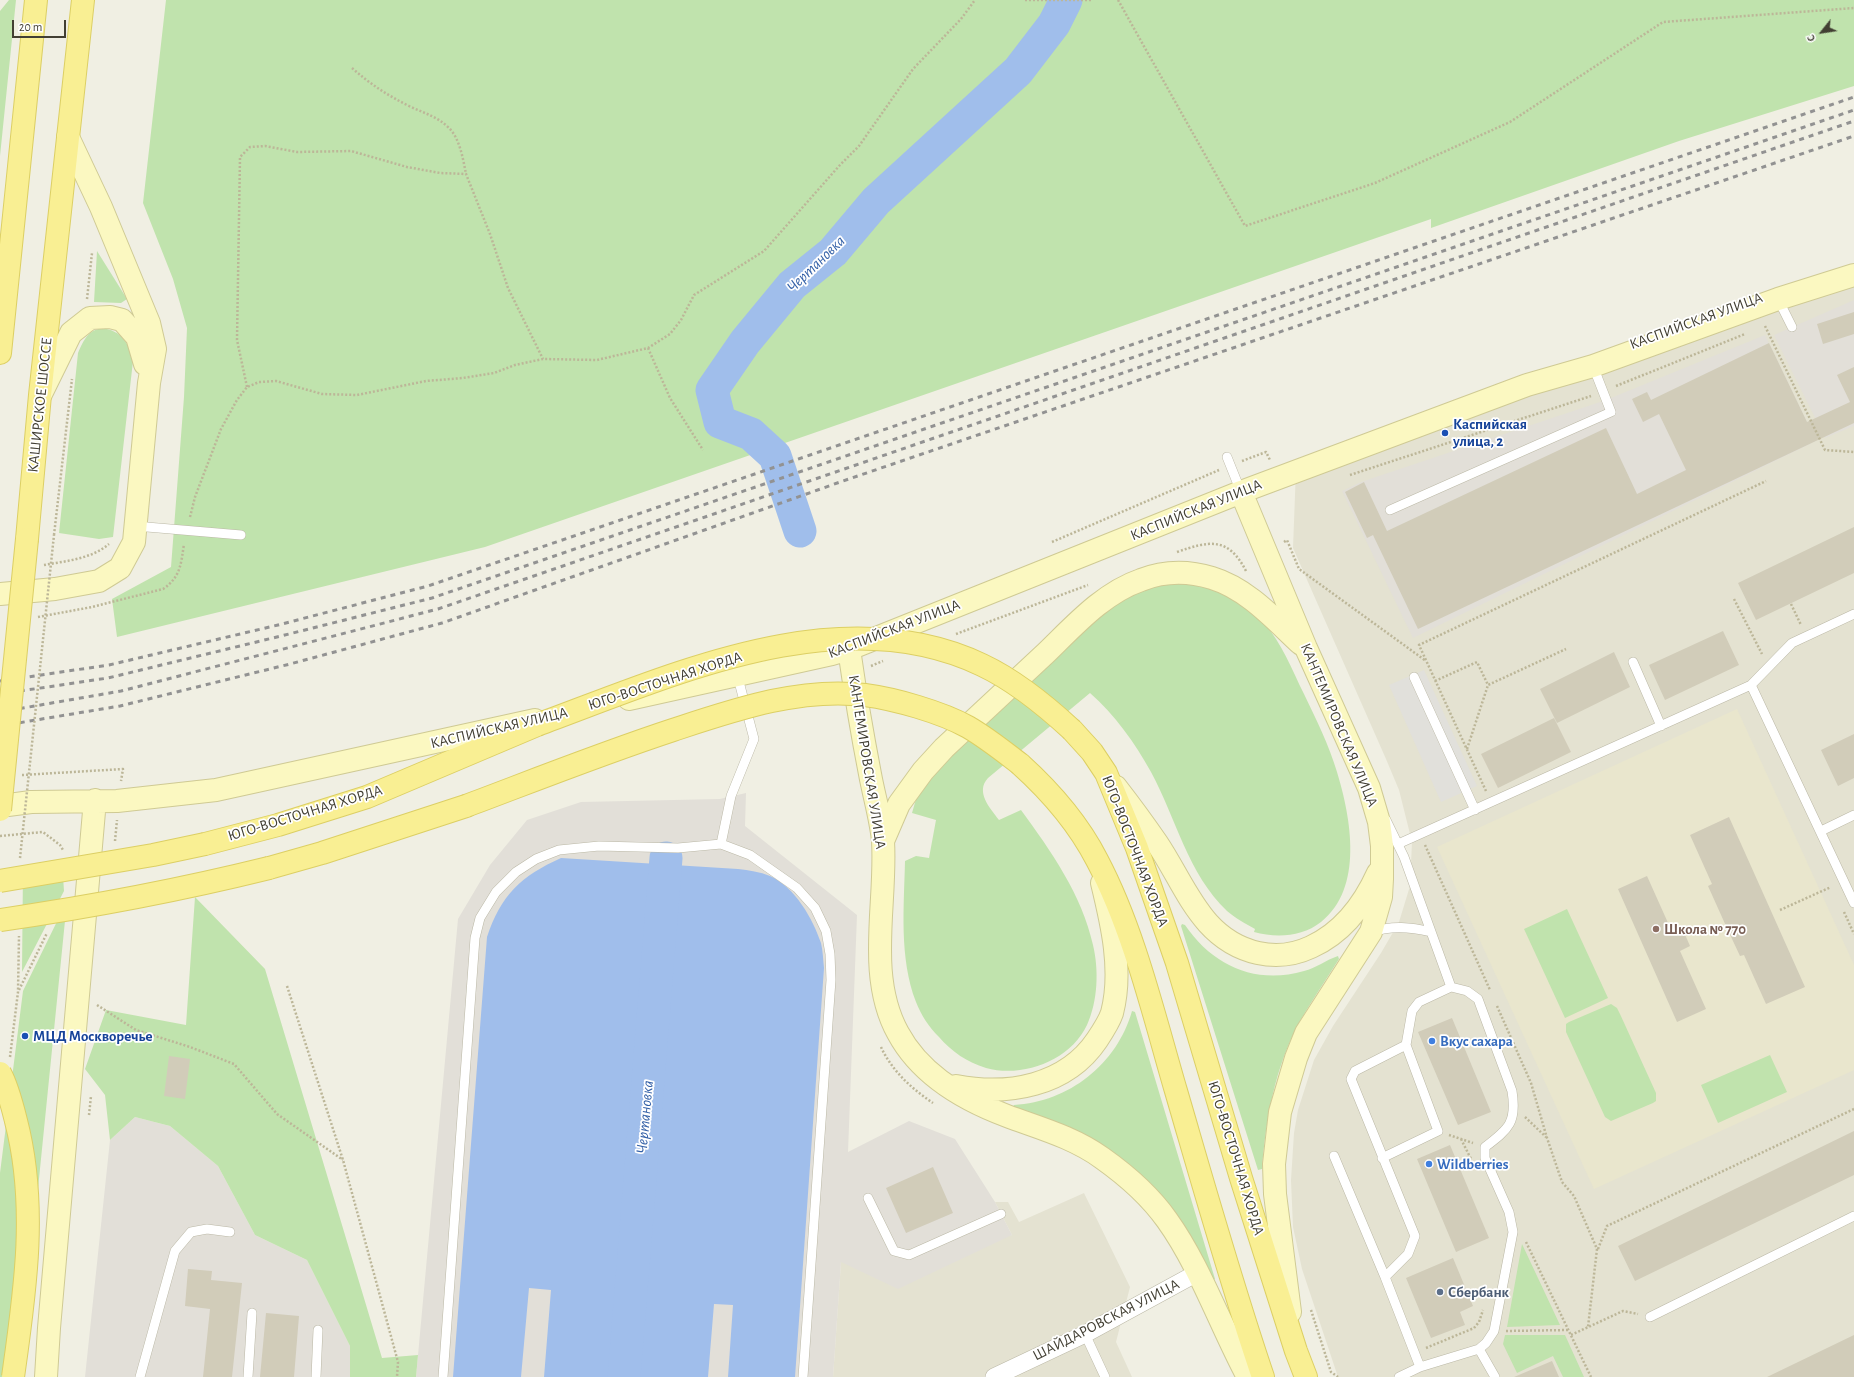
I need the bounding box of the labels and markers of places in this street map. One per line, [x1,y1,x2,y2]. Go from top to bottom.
place label: Каспийская улица, 2 [1453,415,1527,450]
marker: Каспийская улица, 2 [1440,428,1450,438]
place label: Школа № 770 [1664,920,1746,938]
marker: Школа № 770 [1651,924,1661,934]
place label: МЦД Москворечье [33,1027,152,1045]
marker: МЦД Москворечье [20,1031,30,1041]
place label: Вкус сахара [1440,1032,1513,1050]
marker: Вкус сахара [1427,1036,1437,1046]
place label: Wildberries [1437,1155,1508,1173]
marker: Wildberries [1424,1159,1434,1169]
place label: Сбербанк [1448,1283,1509,1301]
marker: Сбербанк [1435,1287,1445,1297]

